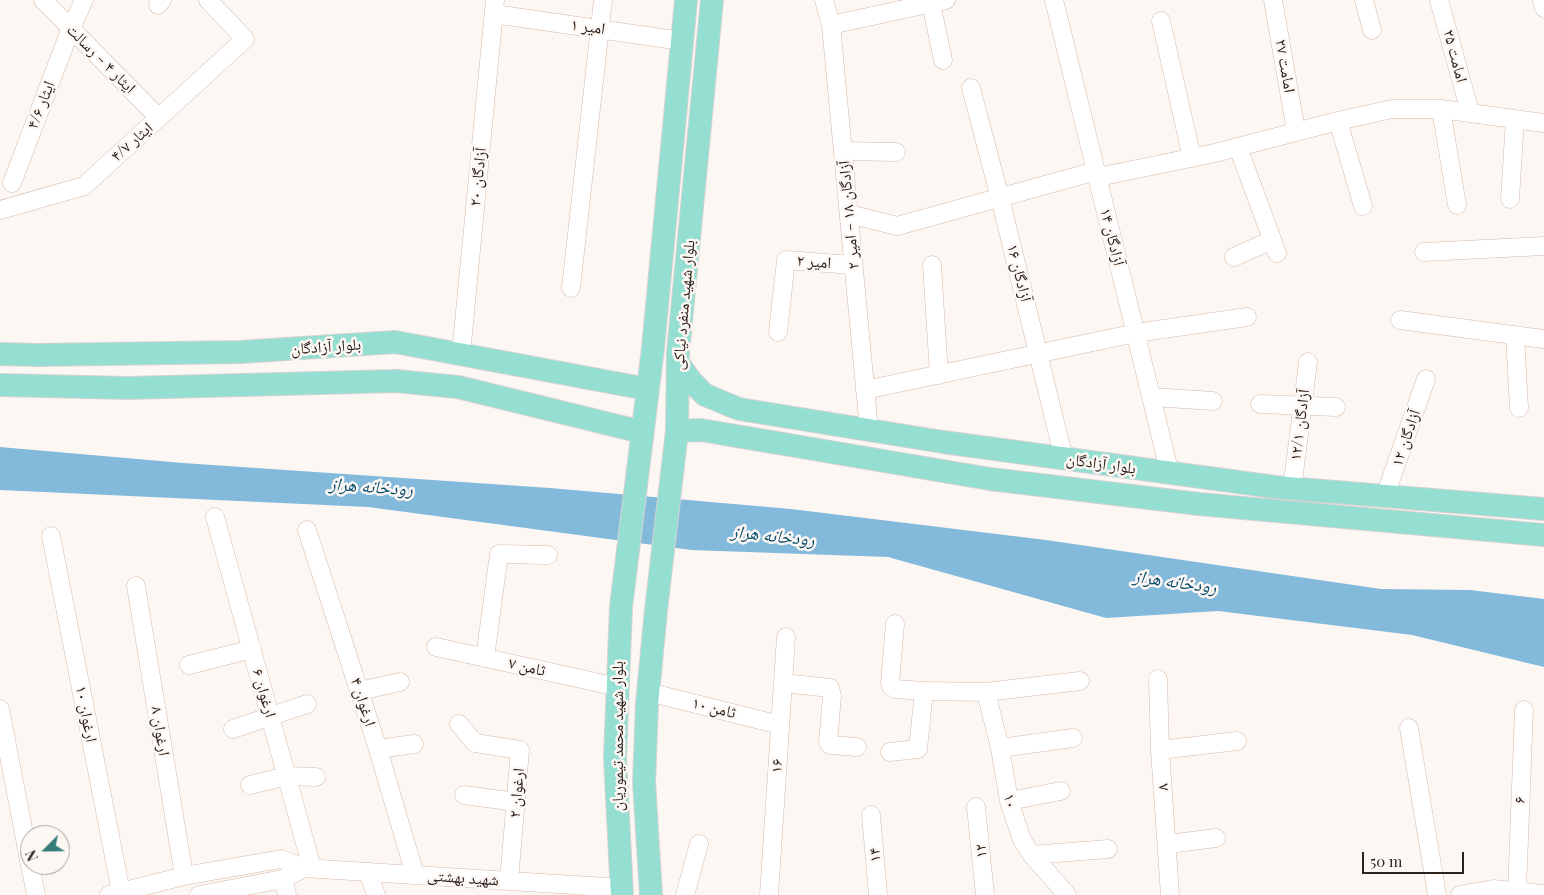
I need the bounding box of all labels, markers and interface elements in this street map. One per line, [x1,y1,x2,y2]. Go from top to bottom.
street label: امیر ۱ [570,15,606,39]
street label: ایثار ۴ - رسالت [63,21,139,97]
street label: امامت ۲۵ [1439,27,1471,85]
street label: امامت ۲۷ [1271,38,1299,94]
street label: ایثار ۴/۶ [23,78,59,132]
street label: ایثار ۴/۷ [107,118,157,166]
street label: آزادگان ۲۰ [465,147,491,207]
street label: آزادگان ۱۸ - امیر ۲ [835,160,863,270]
street label: آزادگان ۱۴ [1096,206,1128,268]
street label: بلوار شهید منفرد نیاکی [669,239,699,371]
street label: آزادگان ۱۶ [1003,242,1035,304]
street label: امیر ۲ [796,251,832,273]
street label: بلوار آزادگان [290,335,362,359]
street label: آزادگان ۱۲/۱ [1286,388,1314,462]
street label: آزادگان ۱۲ [1387,407,1425,469]
street label: بلوار آزادگان [1065,450,1137,478]
water label: رودخانه هراز [328,473,414,501]
water label: رودخانه هراز [730,521,816,551]
water label: رودخانه هراز [1132,565,1218,599]
street label: ثامن ۷ [507,653,547,681]
street label: بلوار شهید محمد تیموریان [608,661,628,811]
street label: ارغوان ۶ [248,666,280,720]
street label: ارغوان ۴ [346,675,380,729]
street label: ارغوان ۱۰ [71,684,101,744]
street label: ثامن ۱۰ [690,693,738,723]
street label: ارغوان ۸ [147,705,173,757]
street label: ۱۶ [767,758,787,774]
street label: ارغوان ۲ [505,767,529,819]
street label: ۸ [1153,783,1173,791]
street label: ۱۰ [999,792,1021,810]
street label: ۶ [1510,796,1530,804]
north arrow [20,825,70,875]
scale bar [1364,842,1466,874]
street label: ۱۲ [971,843,991,859]
text: N [21,847,42,864]
street label: ۱۴ [865,847,885,863]
text: 50 m [1370,851,1402,871]
street label: شهید بهشتی [427,866,499,890]

